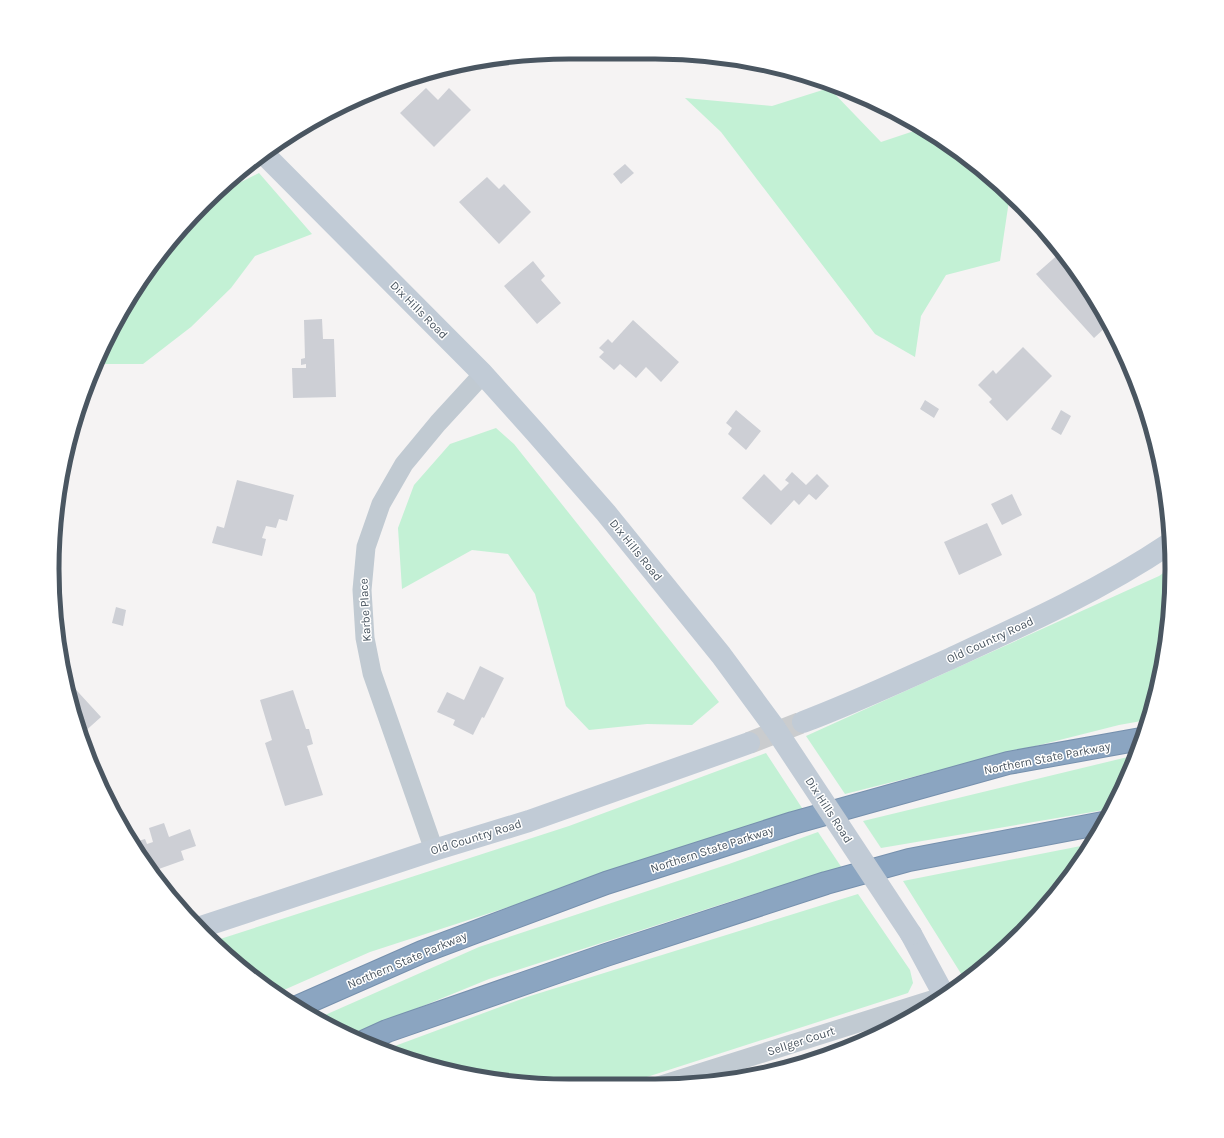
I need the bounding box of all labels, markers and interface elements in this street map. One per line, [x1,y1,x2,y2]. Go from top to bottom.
street label: Dix Hills Road [387,278,451,342]
street label: Dix Hills Road [607,516,665,584]
street label: Karbe Place [356,578,374,642]
street label: Old Country Road [944,614,1036,666]
street label: Northern State Parkway [983,739,1112,777]
street label: Dix Hills Road [803,774,855,846]
street label: Old Country Road [429,817,523,857]
street label: Northern State Parkway [649,822,776,876]
street label: Northern State Parkway [345,928,469,992]
street label: Sellger Court [765,1023,837,1059]

